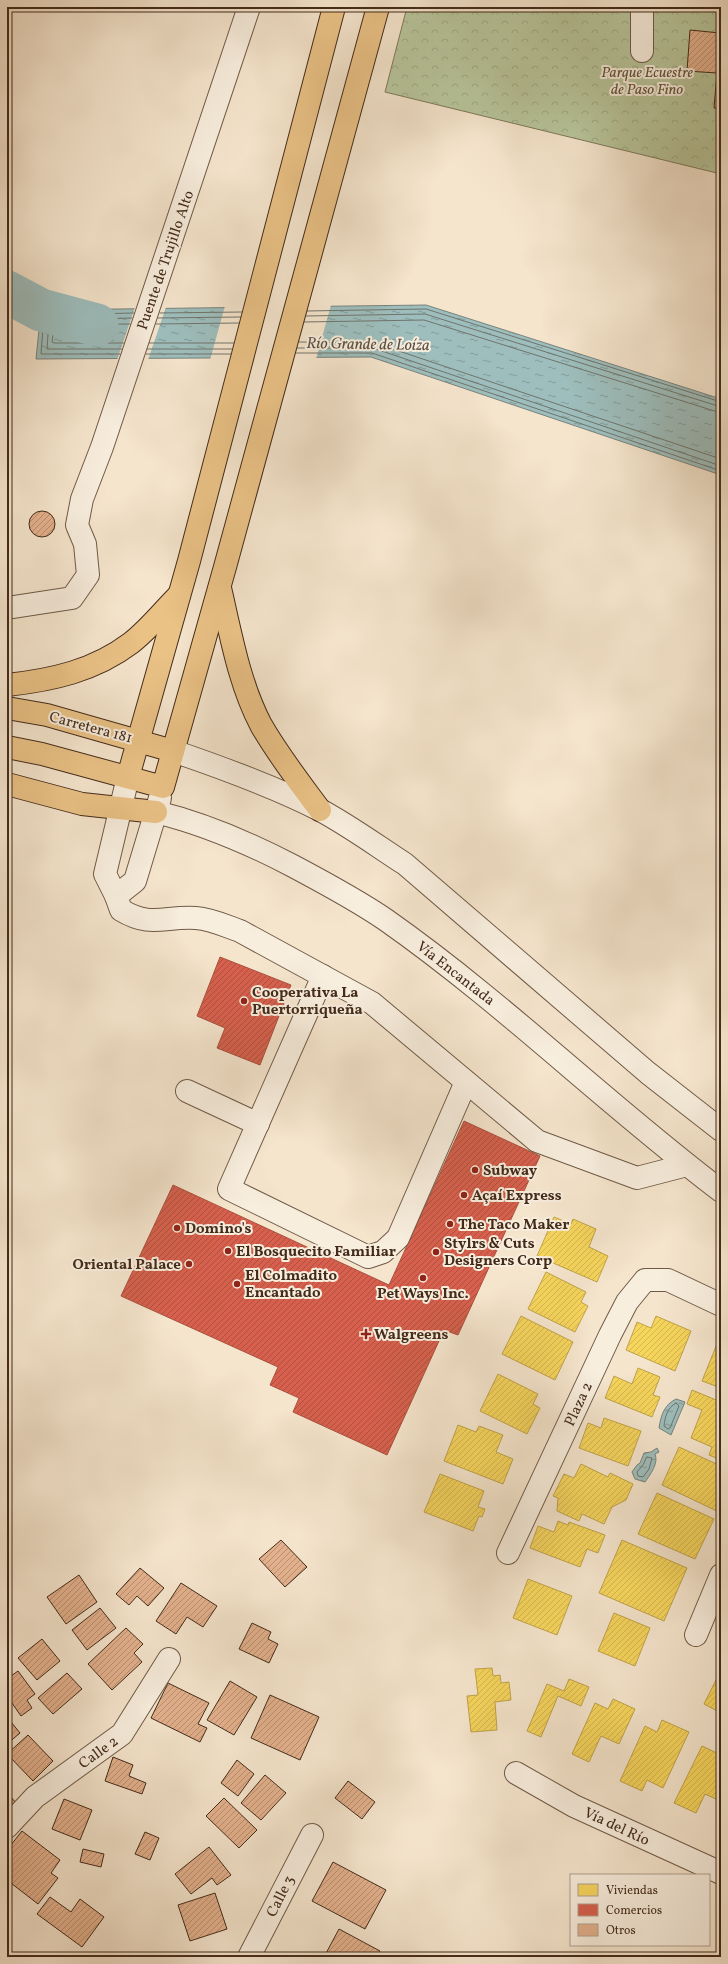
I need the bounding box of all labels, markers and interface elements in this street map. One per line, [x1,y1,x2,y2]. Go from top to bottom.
park label: Parque Ecuestre de Paso Fino [601,63,693,101]
street label: Puente de Trujillo Alto [133,188,200,333]
water label: Río Grande de Loíza [306,333,430,357]
street label: Carretera 181 [47,707,134,750]
street label: Vía Encantada [412,937,499,1011]
place label: Cooperativa La Puertorriqueña [252,983,363,1021]
marker: Cooperativa La Puertorriqueña [239,996,249,1006]
place label: Subway [483,1161,538,1182]
marker: Subway [470,1165,480,1175]
place label: Açaí Express [472,1186,562,1207]
marker: Açaí Express [459,1190,469,1200]
place label: The Taco Maker [458,1215,569,1236]
place label: Domino's [185,1219,251,1240]
marker: The Taco Maker [445,1219,455,1229]
marker: Domino's [172,1223,182,1233]
place label: Stylrs & Cuts Designers Corp [444,1234,552,1272]
place label: El Bosquecito Familiar [236,1242,396,1263]
marker: El Bosquecito Familiar [223,1246,233,1256]
marker: Stylrs & Cuts Designers Corp [431,1247,441,1257]
place label: Oriental Palace [73,1255,181,1276]
marker: Oriental Palace [184,1259,194,1269]
place label: El Colmadito Encantado [245,1266,337,1304]
marker: Pet Ways Inc. [418,1273,428,1283]
marker: El Colmadito Encantado [232,1279,242,1289]
place label: Pet Ways Inc. [377,1284,469,1305]
place label: Walgreens [374,1325,449,1346]
marker: Walgreens [361,1329,371,1339]
street label: Plaza 2 [560,1379,599,1430]
street label: Calle 2 [75,1732,123,1775]
street label: Vía del Río [580,1803,653,1852]
street label: Calle 3 [262,1872,301,1921]
legend [570,1874,710,1946]
text: Viviendas [606,1883,658,1899]
text: Comercios [606,1903,662,1919]
text: Otros [606,1923,636,1939]

